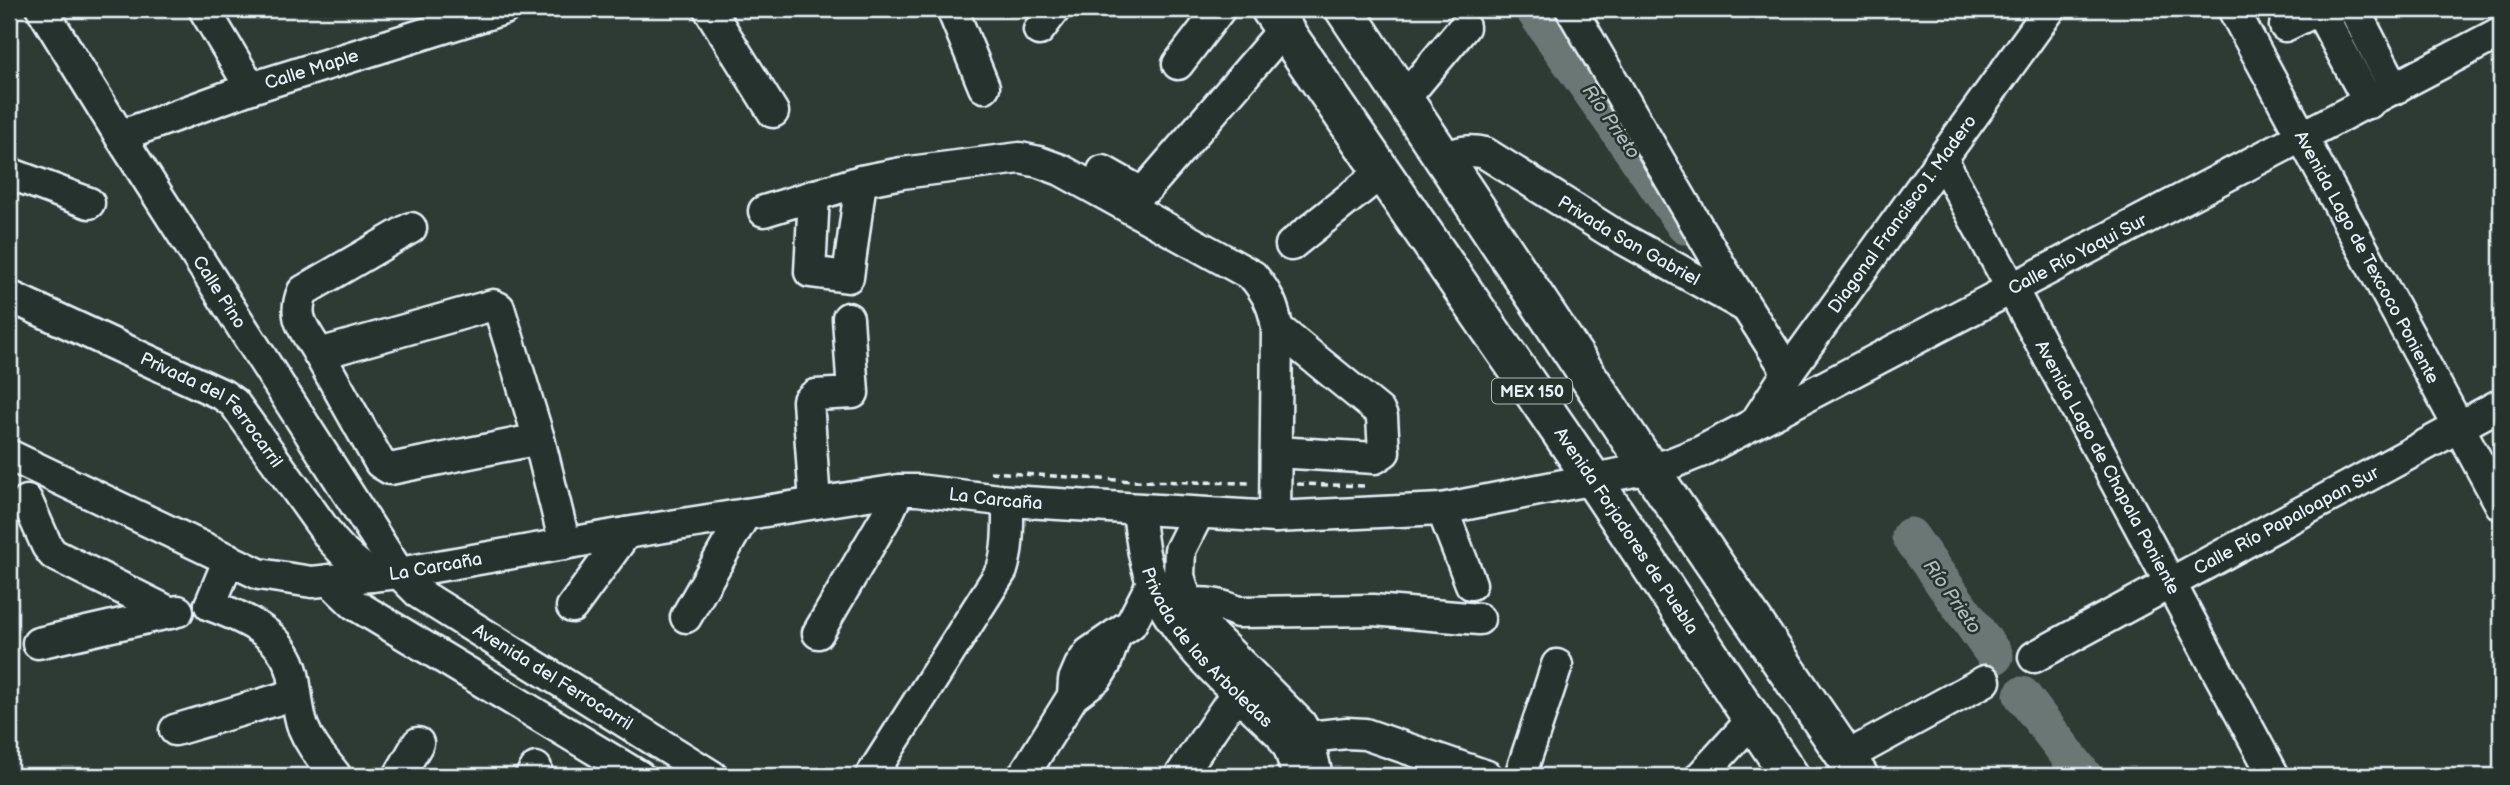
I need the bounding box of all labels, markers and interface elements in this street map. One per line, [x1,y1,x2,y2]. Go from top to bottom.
street label: Calle Maple [262,45,362,94]
water label: Río Prieto [1577,80,1645,163]
street label: Diagonal Francisco I. Madero [1824,111,1981,317]
street label: Avenida Lago de Texcoco Poniente [2290,127,2443,387]
street label: Privada San Gabriel [1554,192,1703,290]
street label: Calle Río Yaqui Sur [2005,209,2151,299]
street label: Calle Pino [188,252,250,333]
street label: Avenida Lago de Chapala Poniente [2031,337,2184,598]
street label: Privada del Ferrocarril [137,348,287,472]
road number: MEX 150 [1492,378,1572,404]
street label: Avenida Forjadores de Puebla [1550,424,1703,638]
street label: Calle Río Papaloapan Sur [2190,462,2383,579]
street label: La Carcaña [948,484,1043,514]
street label: La Carcaña [388,549,484,585]
water label: Río Prieto [1918,555,1986,638]
street label: Privada de las Arboledas [1137,565,1277,732]
street label: Avenida del Ferrocarril [469,620,636,735]

